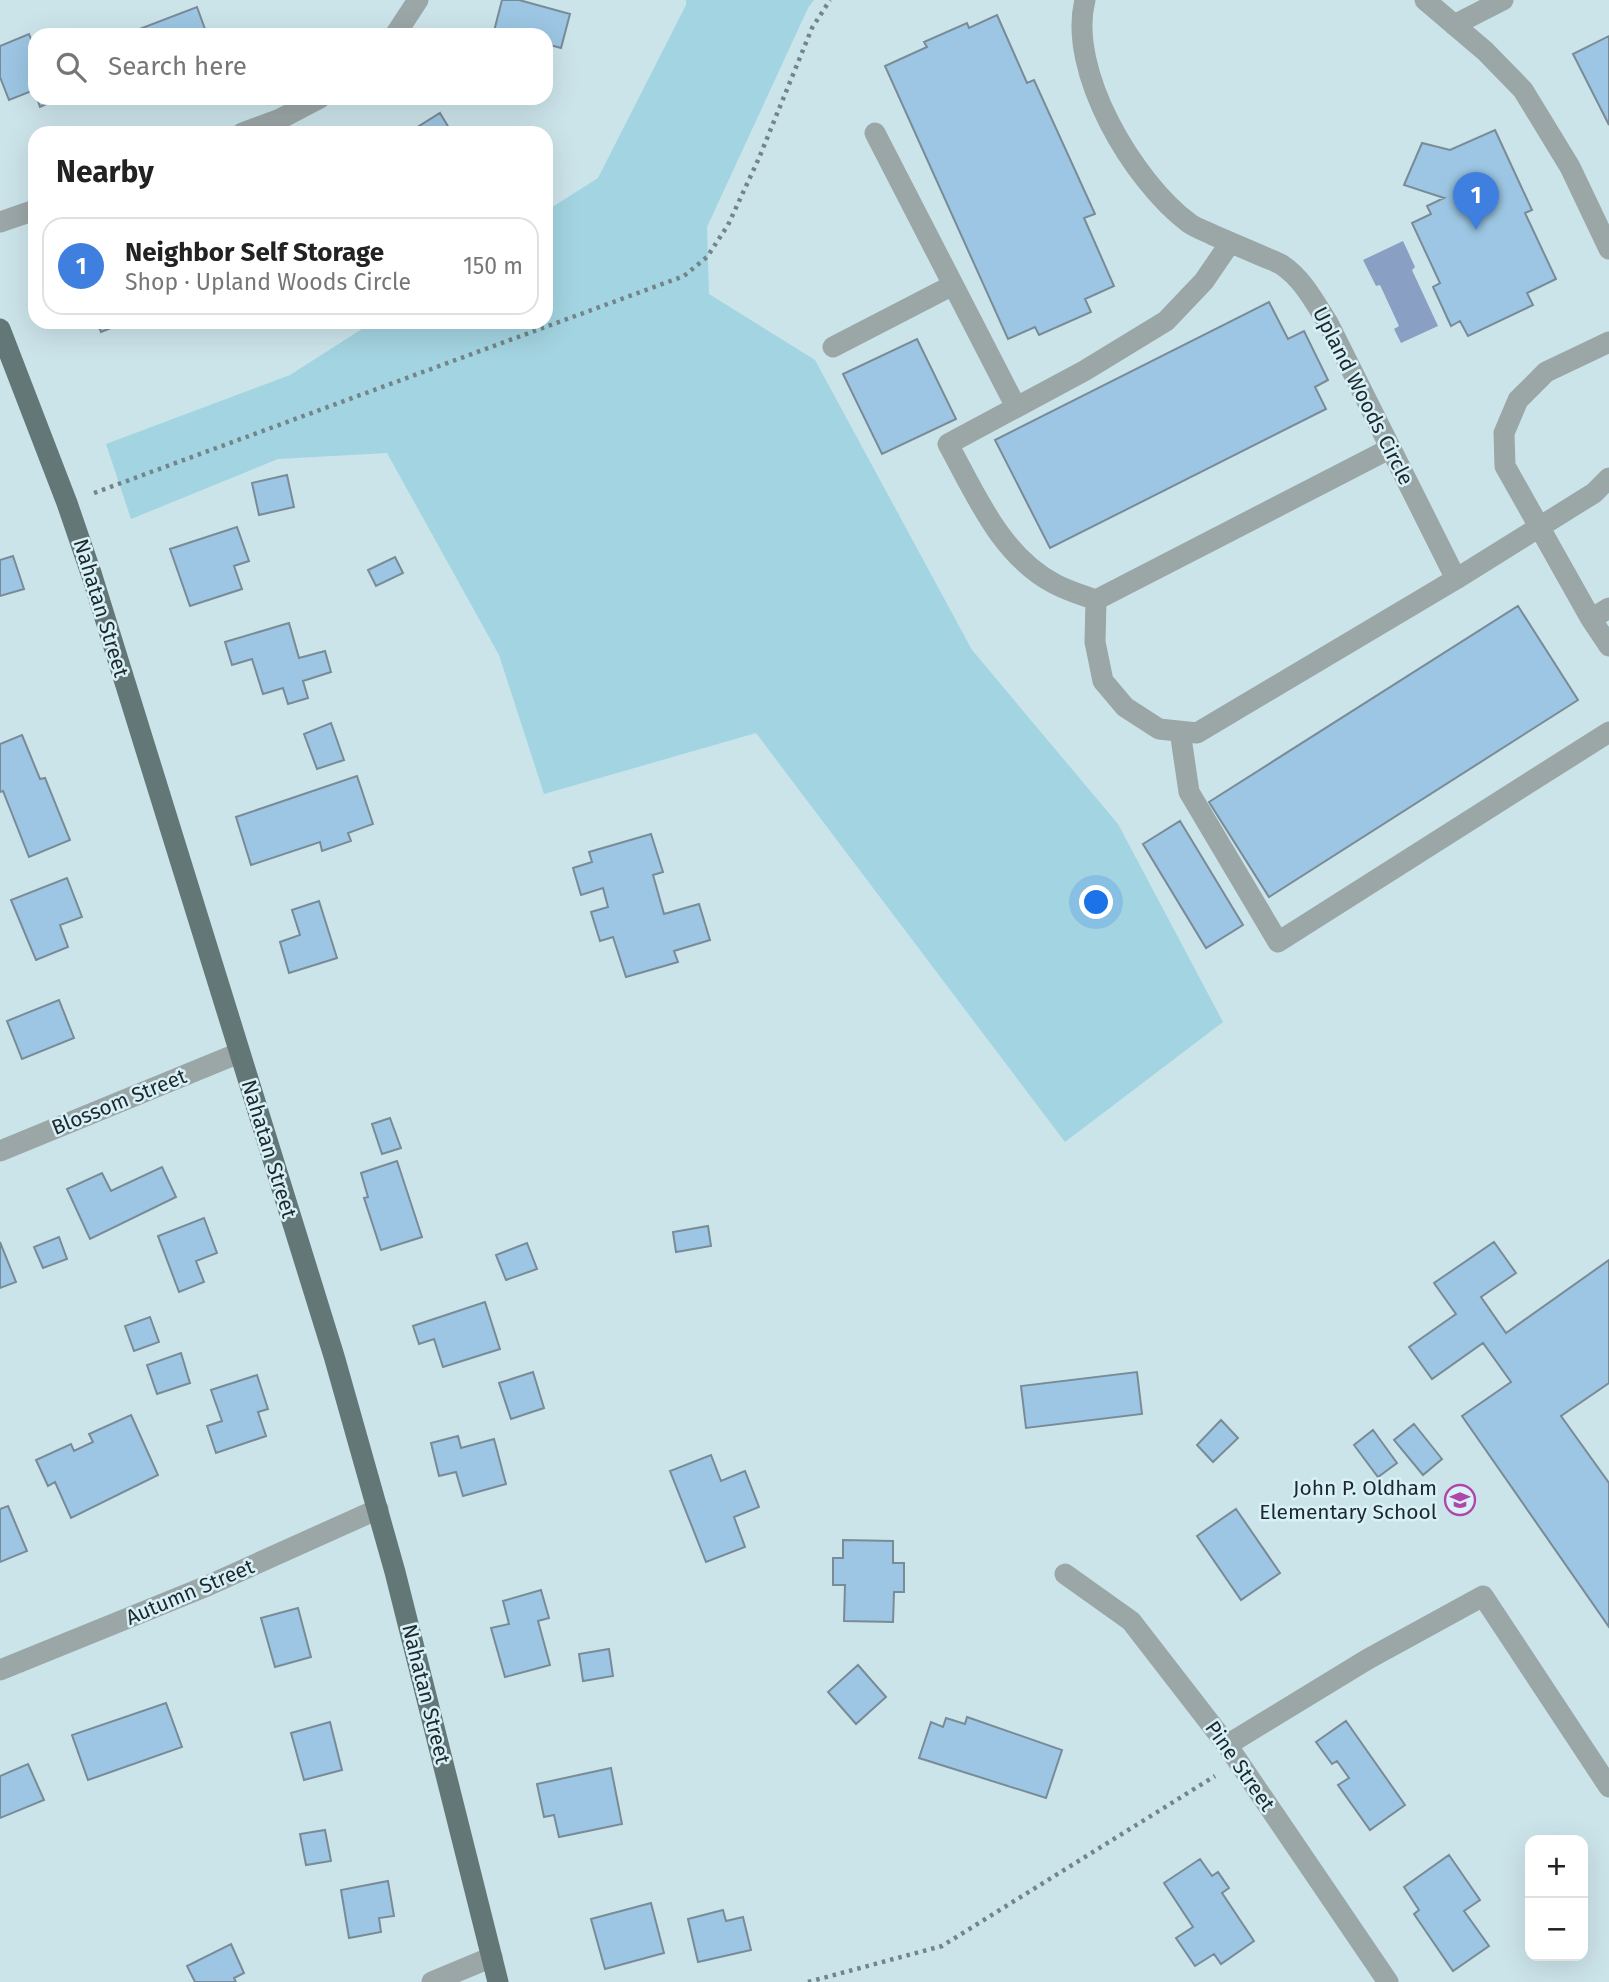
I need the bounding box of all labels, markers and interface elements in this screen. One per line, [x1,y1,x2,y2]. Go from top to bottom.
search box [28,28,553,105]
icon: search [52,48,90,86]
text: Search here [108,51,247,82]
text: Nearby [56,154,154,190]
pin: 1 [1453,172,1499,230]
text: Neighbor Self Storage [125,237,384,268]
text: 1 [76,252,86,280]
text: 150 m [463,252,523,280]
text: Shop · Upland Woods Circle [125,268,411,296]
street label: Upland Woods Circle [1307,303,1419,489]
street label: Nahatan Street [68,536,134,681]
your location [1079,885,1113,919]
street label: Blossom Street [48,1063,191,1141]
street label: Nahatan Street [236,1077,302,1222]
place label: John P. Oldham Elementary School [1259,1475,1437,1525]
school or university icon: John P. Oldham Elementary School [1443,1483,1477,1517]
street label: Autumn Street [122,1553,258,1631]
street label: Nahatan Street [396,1621,456,1767]
street label: Pine Street [1199,1716,1281,1817]
map controls [1525,1835,1588,1961]
button: + [1525,1835,1588,1898]
button: − [1525,1898,1588,1961]

